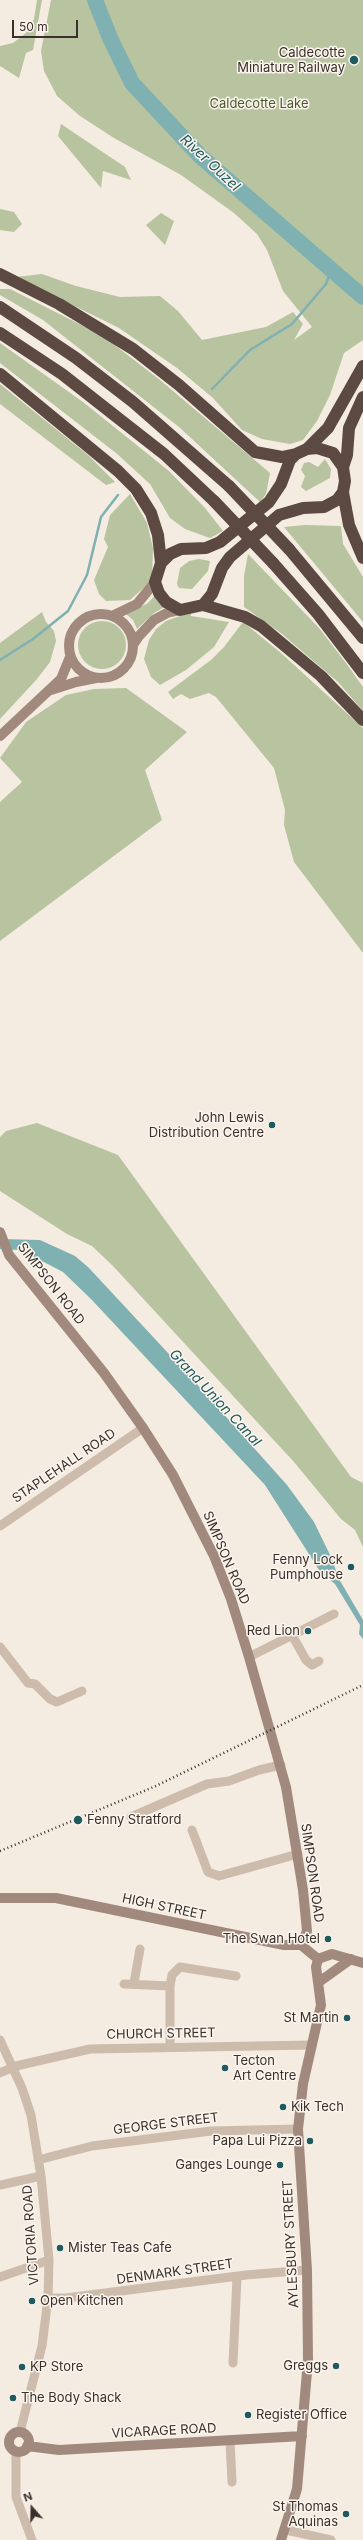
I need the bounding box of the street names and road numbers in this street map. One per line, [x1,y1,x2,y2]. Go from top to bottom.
street label: SIMPSON ROAD [14,1240,88,1328]
street label: STAPLEHALL ROAD [9,1426,119,1506]
street label: SIMPSON ROAD [199,1509,253,1607]
street label: SIMPSON ROAD [297,1822,327,1924]
street label: HIGH STREET [121,1891,207,1923]
street label: CHURCH STREET [106,2025,216,2043]
street label: GEORGE STREET [112,2110,220,2138]
street label: AYLESBURY STREET [280,2180,302,2308]
street label: VICTORIA ROAD [20,2184,42,2286]
street label: DENMARK STREET [116,2256,234,2288]
street label: VICARAGE ROAD [111,2420,217,2442]

